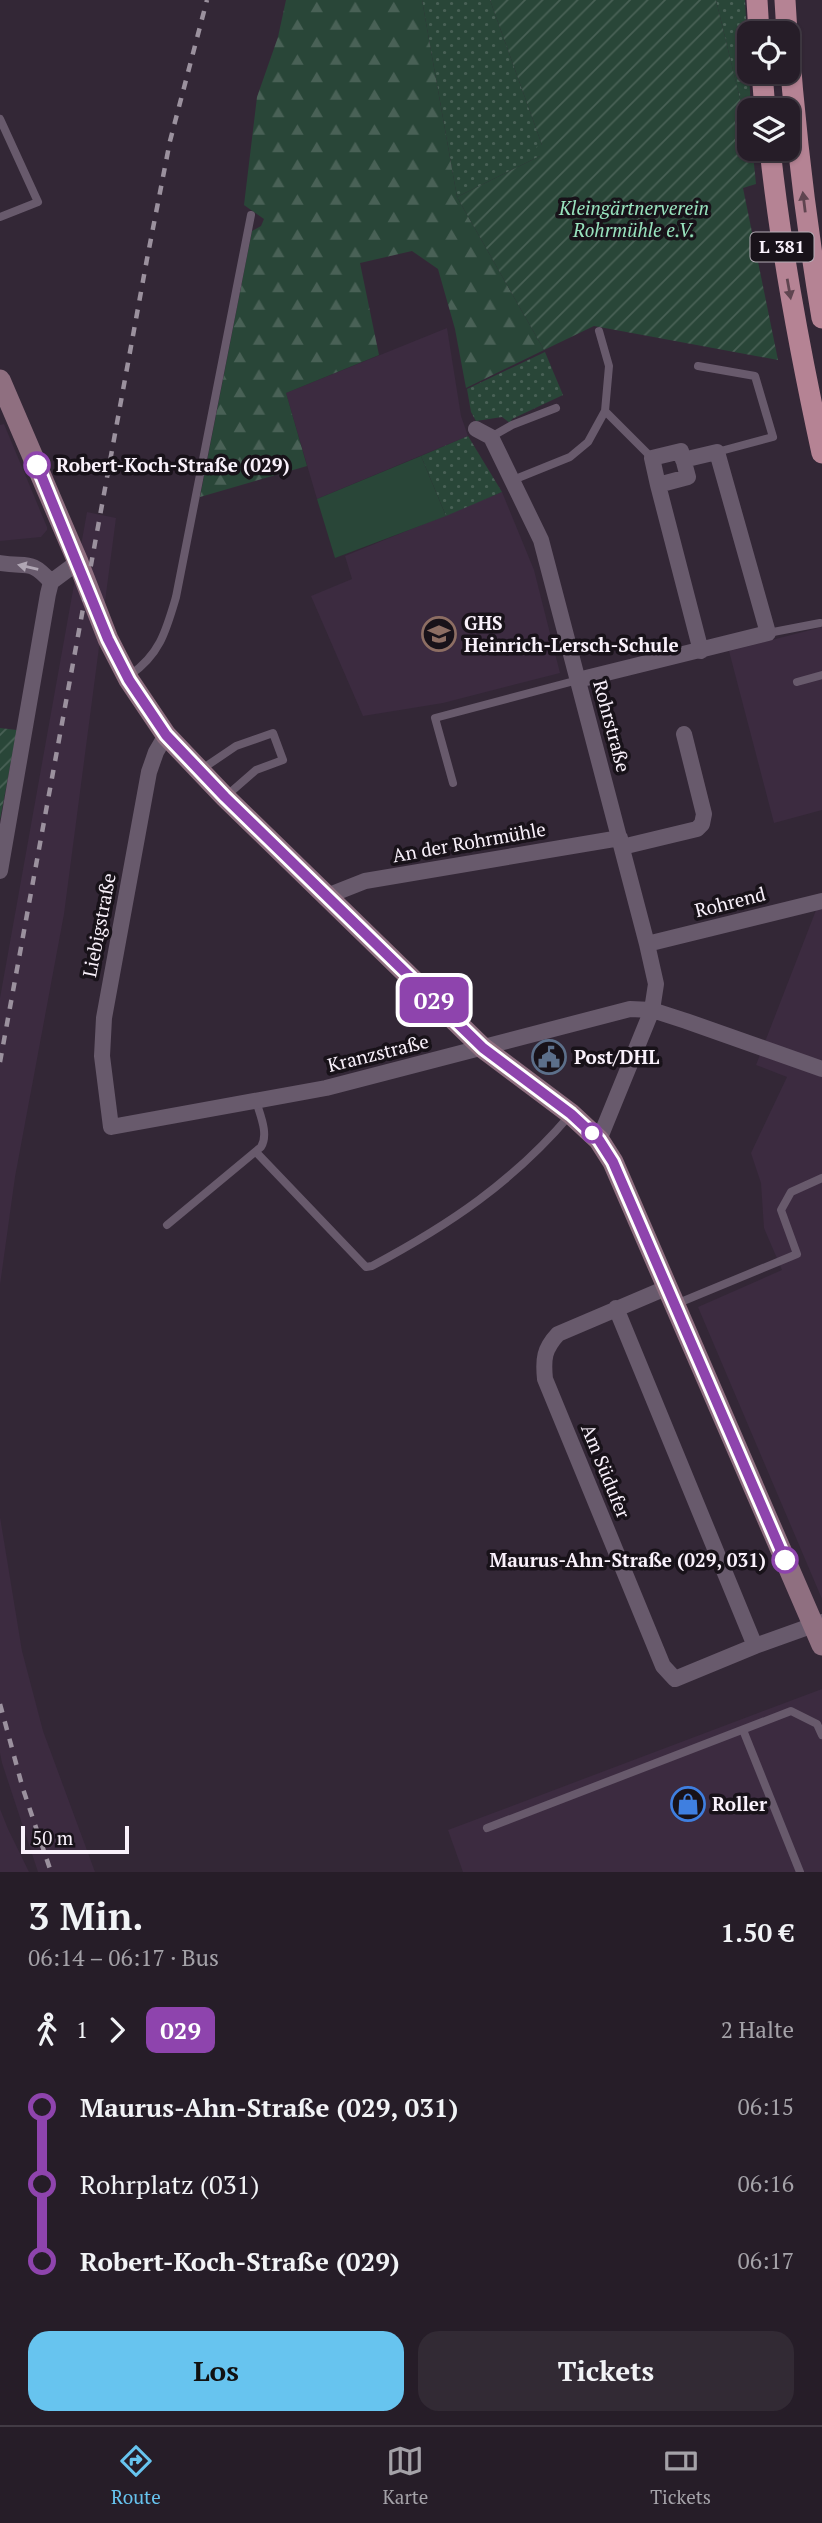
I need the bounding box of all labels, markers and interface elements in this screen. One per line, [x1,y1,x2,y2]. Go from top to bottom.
map controls [737,21,800,161]
button: locate [737,21,800,84]
button: layers [737,98,800,161]
one-way arrow [799,191,810,213]
park label: Kleingärtnerverein Rohrmühle e.V. [558,195,709,242]
road number: L 381 [750,232,814,262]
one-way arrow [784,278,795,300]
marker: Robert-Koch-Straße (029) [24,452,50,478]
place label: Robert-Koch-Straße (029) [56,452,290,477]
one-way arrow [17,561,39,572]
place label: GHS Heinrich-Lersch-Schule [464,610,679,657]
school or university icon: GHS Heinrich-Lersch-Schule [420,615,458,653]
street label: Rohrstraße [588,677,637,775]
street label: An der Rohrmühle [390,816,548,867]
street label: Liebigstraße [76,871,121,979]
street label: Rohrend [692,881,768,922]
line badge: 029 [394,977,474,1023]
text: 029 [414,984,454,1016]
street label: Kranzstraße [325,1028,431,1077]
public building icon: Post/DHL [530,1038,568,1076]
place label: Post/DHL [574,1044,659,1069]
unlabelled marker [582,1123,602,1143]
street label: Am Südufer [576,1420,637,1522]
place label: Maurus-Ahn-Straße (029, 031) [490,1547,766,1572]
marker: Maurus-Ahn-Straße (029, 031) [772,1547,798,1573]
shop icon: Roller [669,1785,707,1823]
place label: Roller [712,1791,768,1816]
scale bar [21,1823,130,1855]
text: 50 m [32,1825,73,1850]
text: 3 Min. [28,1891,143,1941]
text: 1.50 € [721,1915,794,1949]
text: 06:14 – 06:17 · Bus [28,1942,219,1973]
icon: walk [28,2011,66,2049]
icon: forward [98,2011,136,2049]
text: 1 [76,2014,88,2045]
text: 029 [160,2014,201,2046]
text: 2 Halte [721,2014,794,2045]
text: Maurus-Ahn-Straße (029, 031) [80,2090,458,2124]
text: 06:15 [737,2091,794,2122]
text: Rohrplatz (031) [80,2167,259,2201]
text: 06:16 [737,2168,794,2199]
text: Robert-Koch-Straße (029) [80,2244,400,2278]
text: 06:17 [737,2245,794,2276]
button: Los [28,2331,404,2411]
button: Tickets [418,2331,794,2411]
tab: Route [111,2442,161,2509]
tab: Karte [383,2442,428,2509]
tab: Tickets [650,2442,711,2509]

